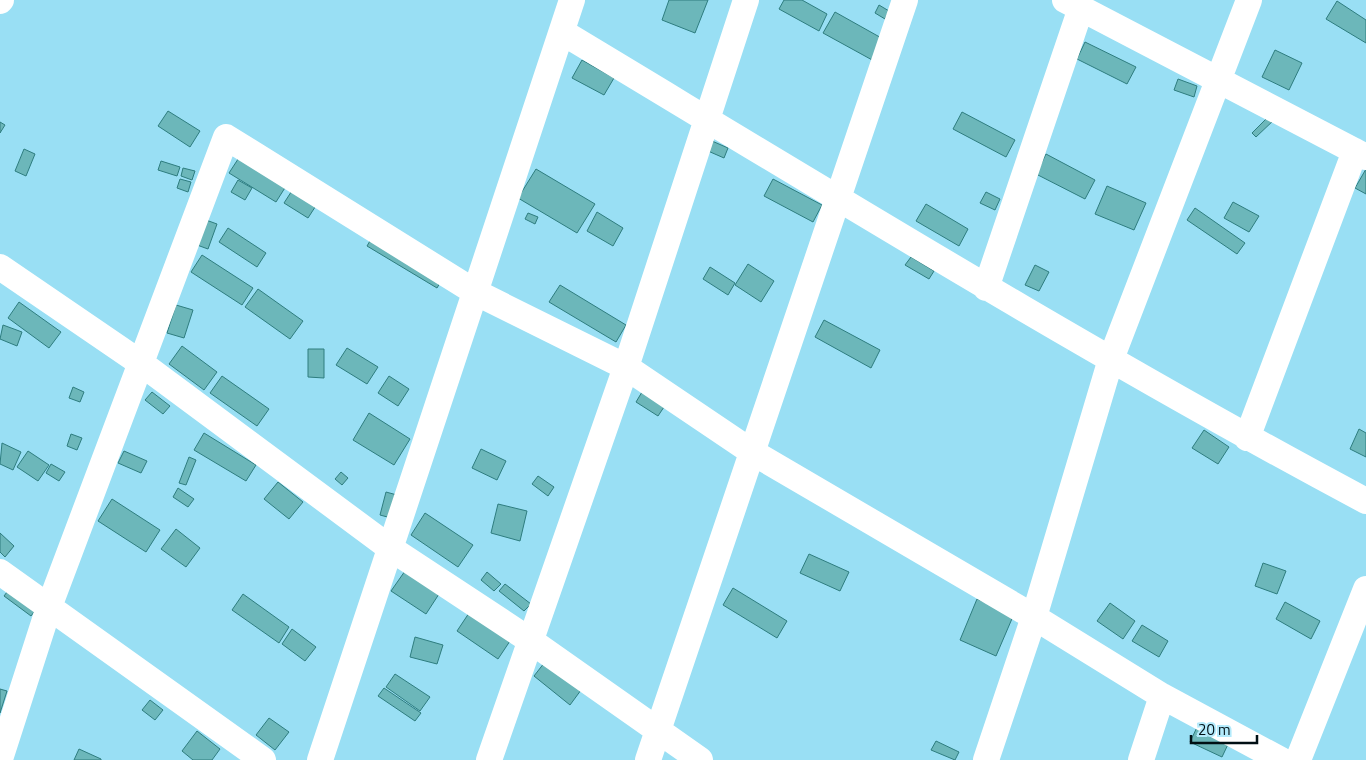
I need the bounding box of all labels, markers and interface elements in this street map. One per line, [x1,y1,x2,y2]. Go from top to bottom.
scale bar [1191,712,1257,744]
text: 20 m [1198,718,1231,741]

